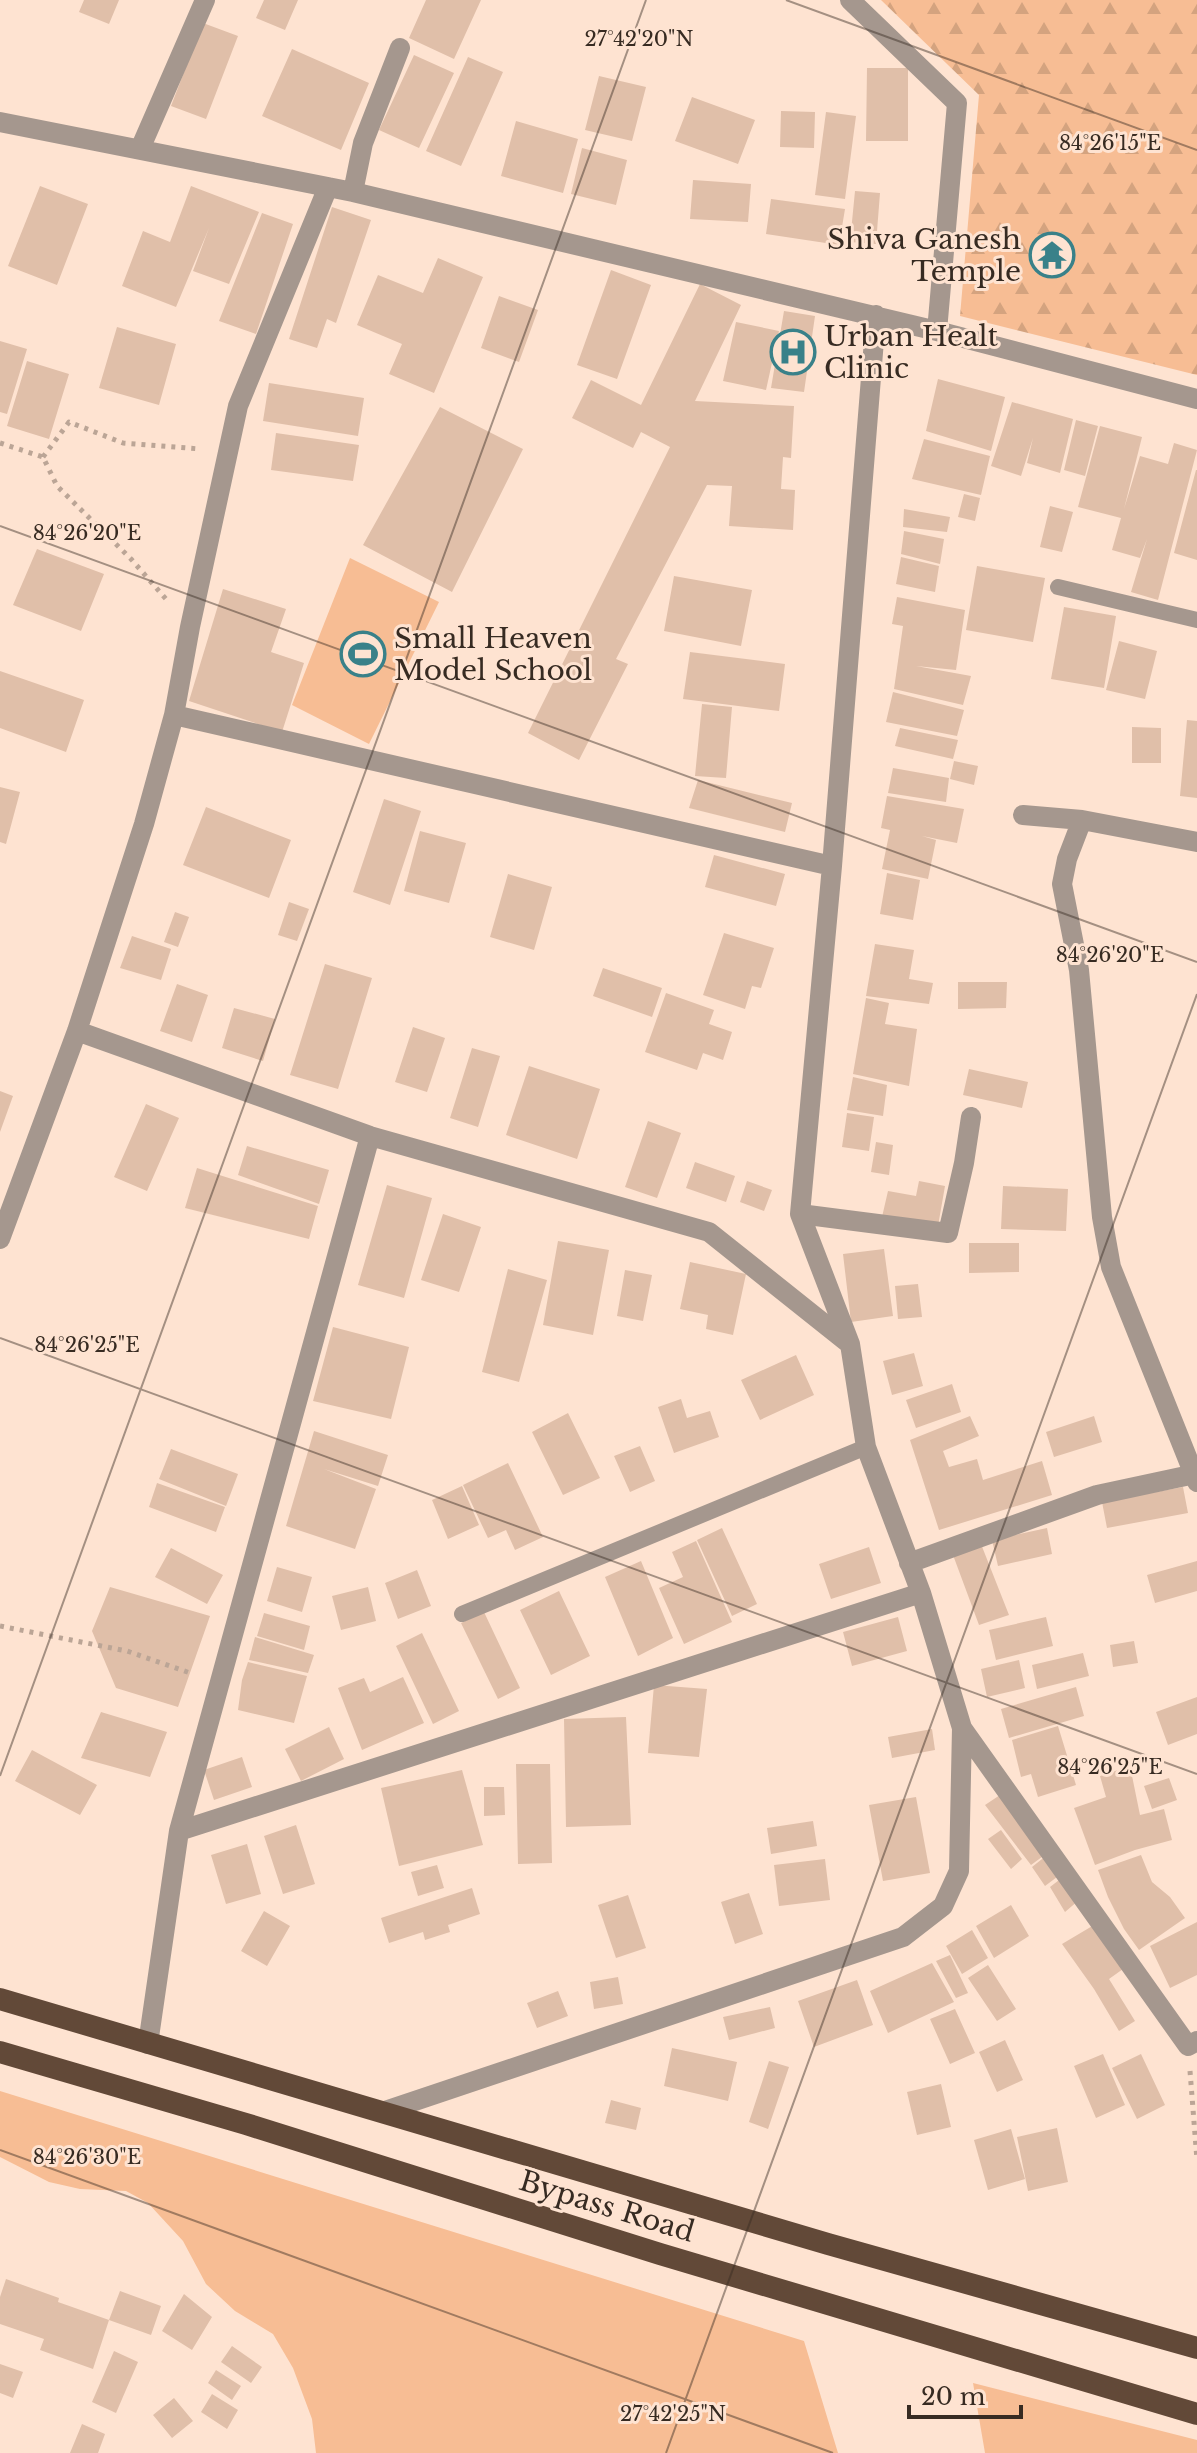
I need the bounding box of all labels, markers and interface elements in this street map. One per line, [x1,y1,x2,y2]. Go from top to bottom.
text: 27°42'20"N [585,27,693,51]
text: 84°26'15"E [1059,131,1161,155]
place label: Shiva Ganesh Temple [827,222,1021,289]
temple icon: Shiva Ganesh Temple [1028,231,1076,279]
place label: Urban Healt Clinic [824,319,999,386]
hospital icon: Urban Healt Clinic [769,328,817,376]
text: 84°26'20"E [33,521,141,545]
place label: Small Heaven Model School [394,621,592,688]
sports icon: Small Heaven Model School [339,630,387,678]
text: 84°26'20"E [1056,943,1164,967]
text: 84°26'25"E [34,1333,140,1357]
text: 84°26'25"E [1057,1755,1163,1779]
text: 84°26'30"E [33,2145,141,2169]
street label: Bypass Road [515,2163,699,2250]
scale bar [909,2369,1021,2419]
text: 20 m [921,2382,986,2411]
text: 27°42'25"N [620,2402,726,2426]

